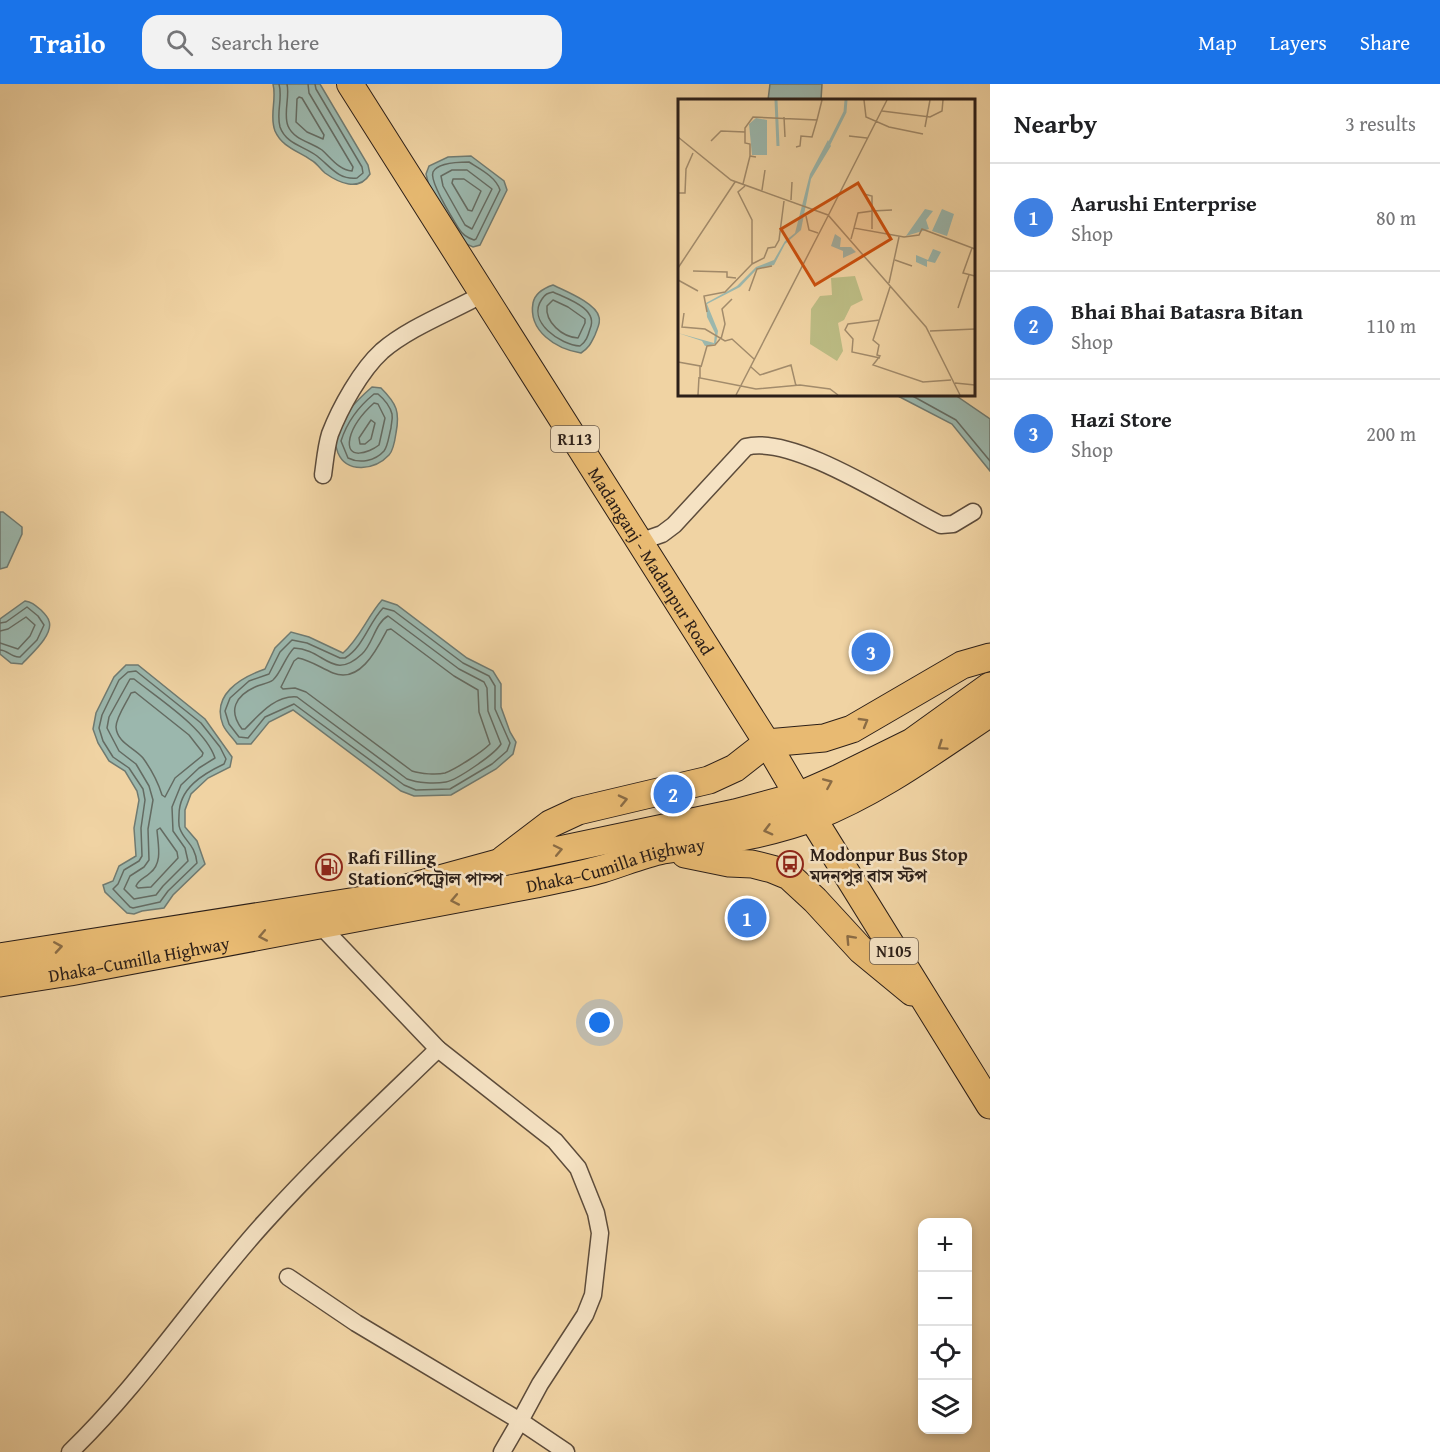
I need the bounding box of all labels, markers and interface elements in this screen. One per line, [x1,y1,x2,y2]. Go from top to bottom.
search box [142,15,562,69]
text: Trailo [30,22,106,63]
icon: search [163,26,196,59]
text: Search here [211,26,319,58]
text: Map [1198,27,1237,58]
text: Layers [1270,27,1327,58]
text: Share [1360,27,1410,58]
inset map [678,99,975,396]
text: Nearby [1014,104,1097,143]
text: 3 results [1345,109,1416,138]
text: Aarushi Enterprise [1071,187,1257,219]
text: 1 [1028,203,1039,232]
text: 80 m [1376,203,1416,232]
text: Shop [1071,219,1113,248]
text: Bhai Bhai Batasra Bitan [1071,295,1303,327]
text: 2 [1028,311,1039,340]
text: 110 m [1366,311,1416,340]
text: Shop [1071,327,1113,356]
text: Hazi Store [1071,403,1172,435]
text: 3 [1028,419,1039,448]
text: 200 m [1366,419,1416,448]
road number: R113 [551,426,599,452]
text: Shop [1071,435,1113,464]
street label: Madanganj - Madanpur Road [582,461,722,660]
pin: 3 [852,630,890,674]
one-way arrow [858,718,868,729]
one-way arrow [937,738,948,749]
pin: 2 [654,772,692,816]
one-way arrow [822,778,833,790]
one-way arrow [618,795,628,808]
one-way arrow [763,823,773,835]
street label: Dhaka–Cumilla Highway [524,830,707,899]
place label: Modonpur Bus Stop মদনপুর বাস স্টপ [809,841,968,889]
place label: Rafi Filling Stationপেট্রোল পাম্প [348,844,504,892]
one-way arrow [552,845,562,858]
bus stop icon: Modonpur Bus Stop মদনপুর বাস স্টপ [775,849,805,879]
fuel station icon: Rafi Filling Stationপেট্রোল পাম্প [314,852,344,882]
one-way arrow [450,893,460,906]
pin: 1 [728,896,766,940]
street label: Dhaka–Cumilla Highway [46,929,232,989]
one-way arrow [258,929,268,942]
one-way arrow [847,935,858,946]
road number: N105 [870,938,918,964]
one-way arrow [53,942,62,954]
your location [585,1008,614,1037]
map controls [918,1218,972,1434]
button: + [918,1218,972,1272]
button: − [918,1272,972,1326]
button: locate [918,1326,972,1380]
button: layers [918,1380,972,1434]

